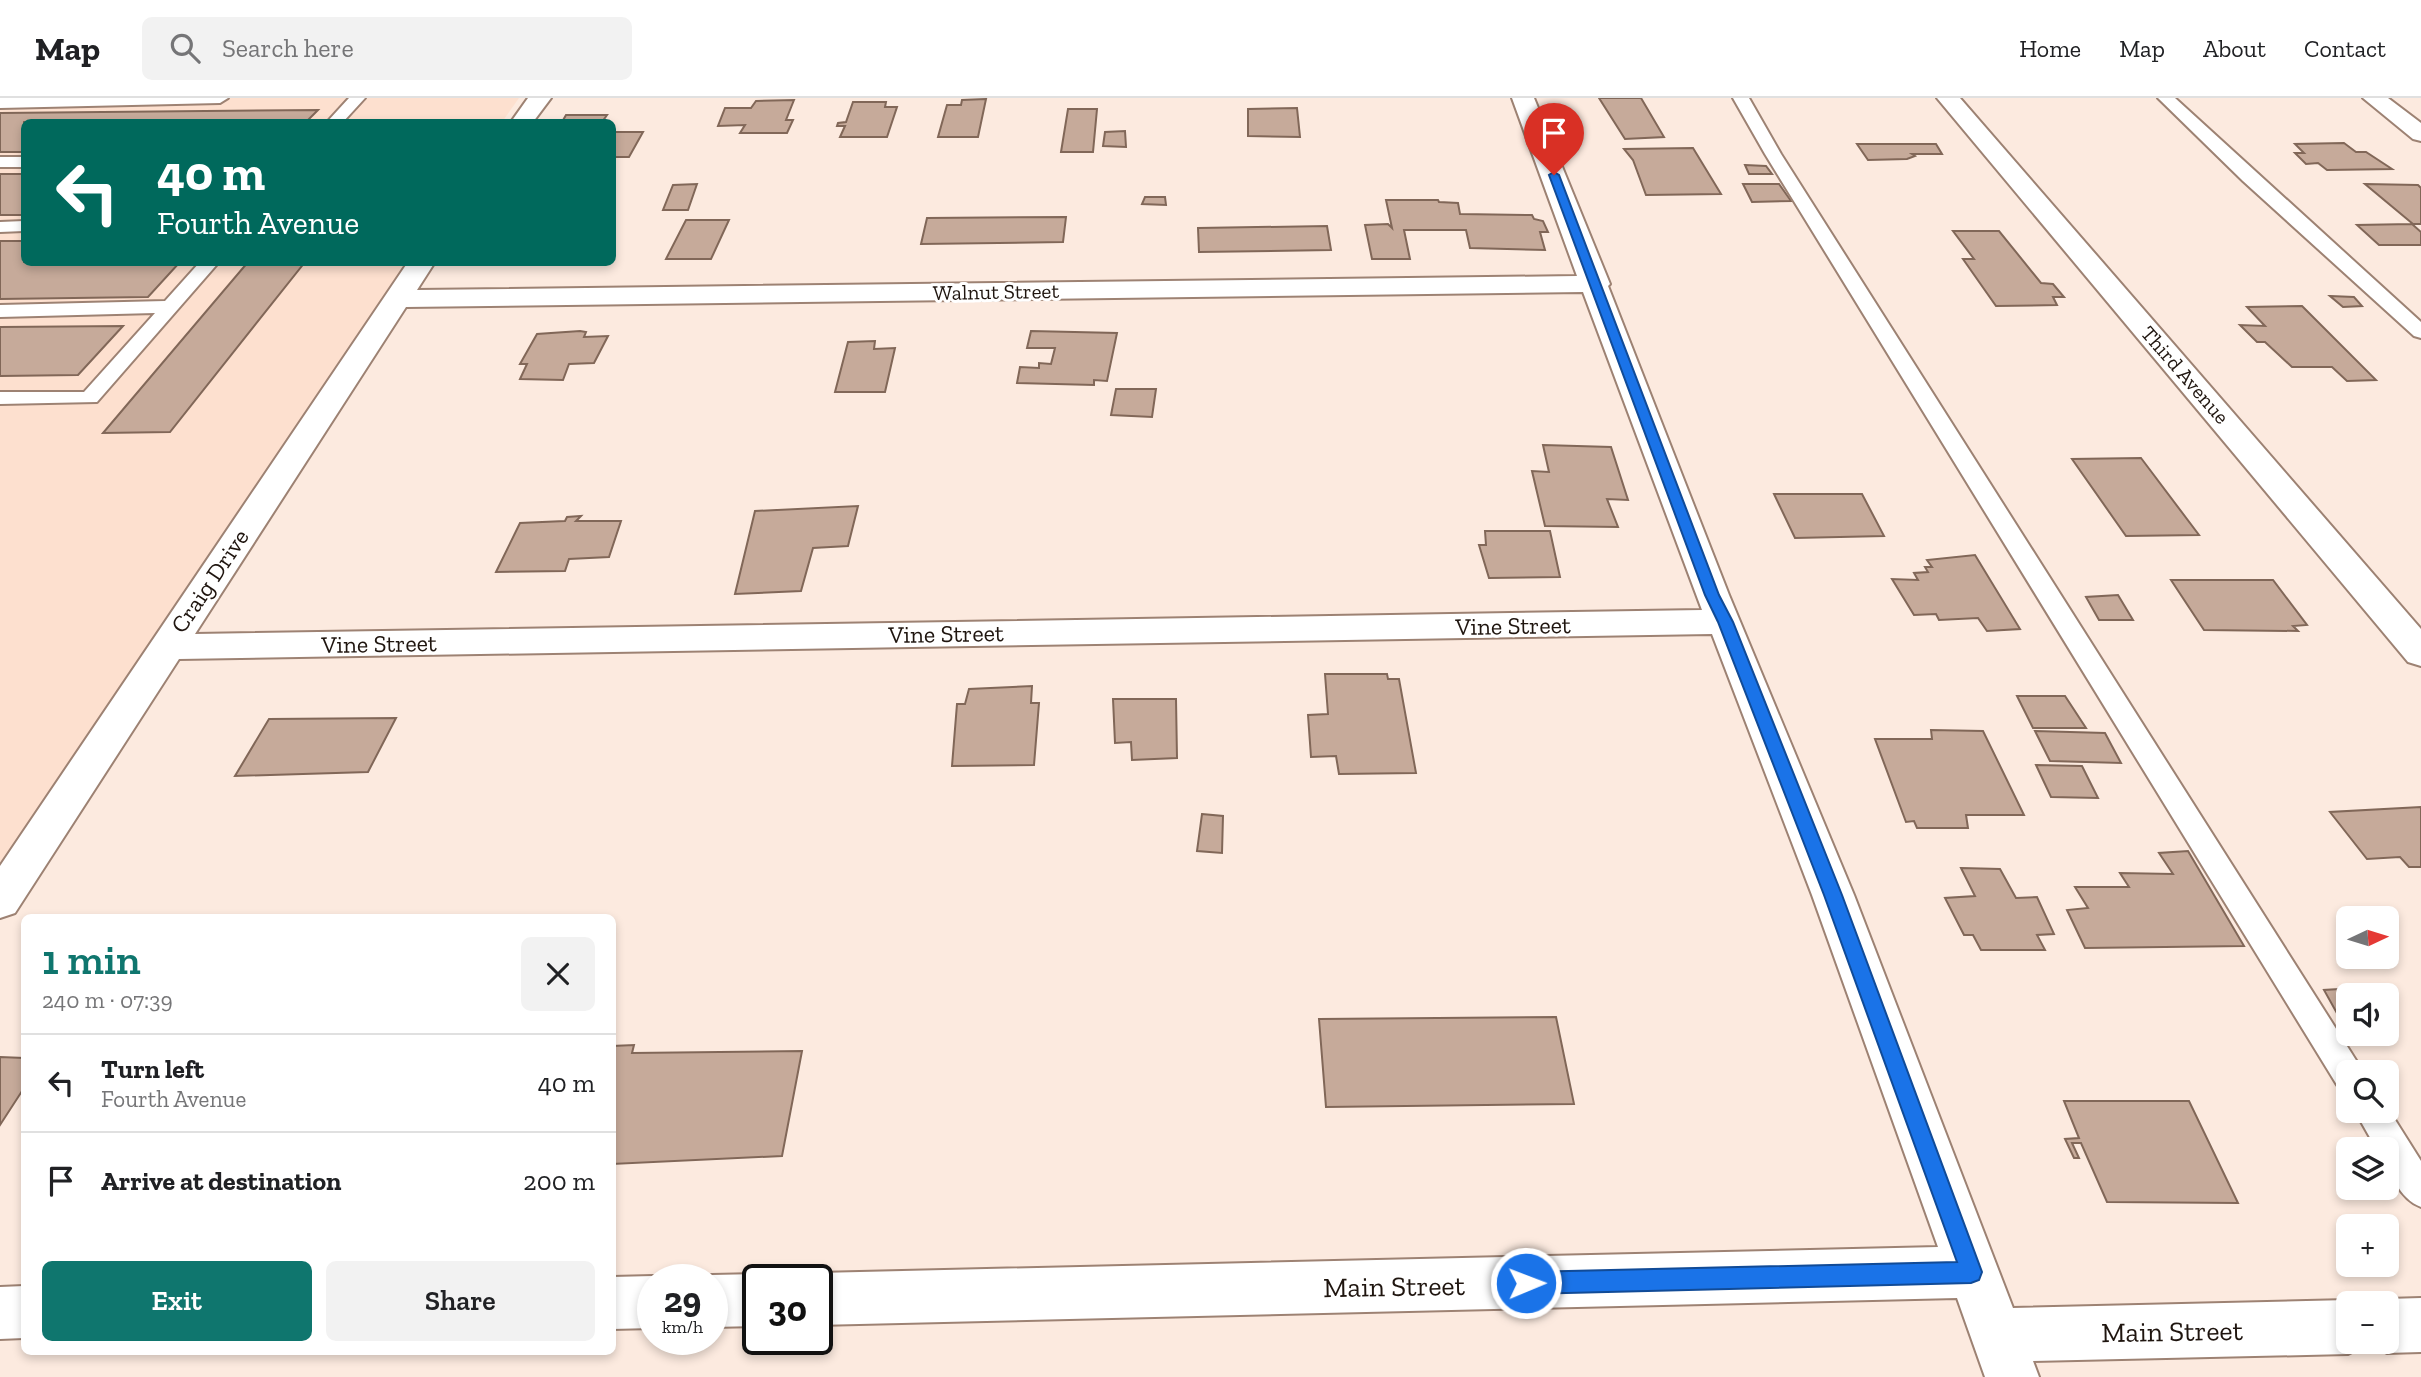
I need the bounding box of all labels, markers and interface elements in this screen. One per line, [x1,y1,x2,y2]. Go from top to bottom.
search box [142,17,632,80]
text: Map [35,29,100,68]
icon: search [166,29,204,67]
text: Search here [222,32,354,64]
text: Home [2019,34,2081,63]
text: Map [2119,34,2165,63]
text: About [2203,34,2266,63]
text: Contact [2304,34,2386,63]
pin [1524,103,1584,175]
icon: arrive [1535,114,1573,152]
text: 40 m [157,144,265,203]
icon: left [42,147,133,238]
text: Fourth Avenue [157,204,359,242]
street label: Walnut Street [933,278,1059,305]
street label: Third Avenue [2136,321,2235,429]
street label: Craig Drive [164,523,255,638]
street label: Vine Street [1454,610,1571,641]
street label: Vine Street [887,618,1004,649]
street label: Vine Street [320,628,437,659]
north arrow [2336,906,2399,970]
map controls [2336,906,2399,1354]
text: 1 min [42,934,141,985]
button: close [521,937,595,1011]
button: sound [2336,983,2399,1046]
text: 240 m · 07:39 [42,986,173,1014]
text: Turn left [101,1053,204,1085]
button: search [2336,1060,2399,1123]
icon: left [42,1064,80,1102]
text: 40 m [538,1067,595,1099]
text: Fourth Avenue [101,1085,246,1113]
button: layers [2336,1137,2399,1200]
icon: arrive [42,1162,80,1200]
text: Arrive at destination [101,1165,341,1197]
text: 200 m [523,1165,595,1197]
button: + [2336,1214,2399,1277]
position arrow [1489,1246,1563,1320]
button: Exit [42,1261,312,1341]
button: Share [326,1261,595,1341]
speed limit sign: 30 [742,1264,833,1355]
street label: Main Street [1323,1269,1466,1304]
text: 29 [664,1279,701,1321]
button: − [2336,1291,2399,1354]
street label: Main Street [2101,1314,2244,1349]
text: km/h [662,1316,703,1338]

